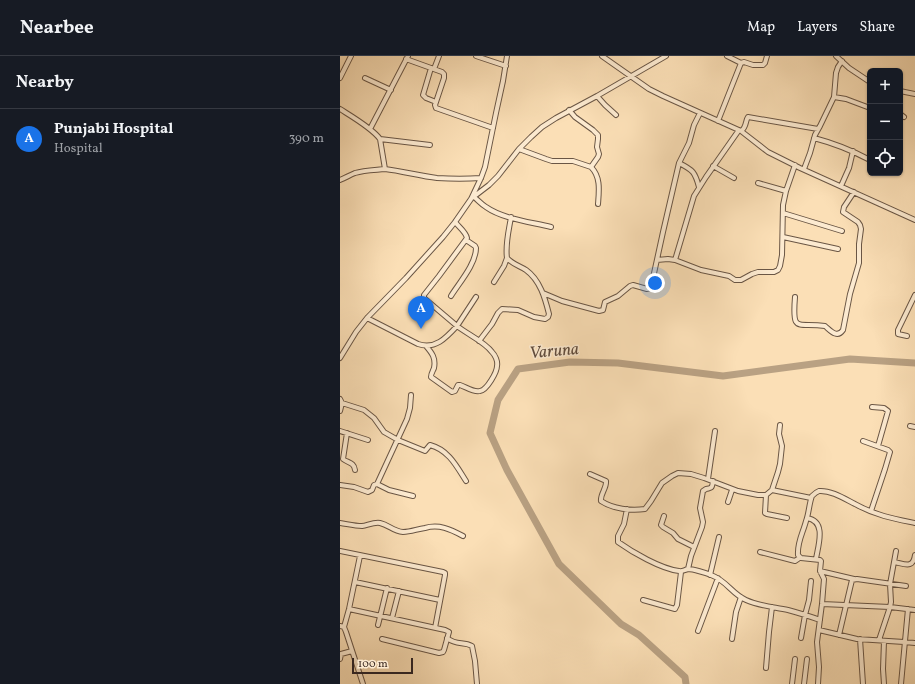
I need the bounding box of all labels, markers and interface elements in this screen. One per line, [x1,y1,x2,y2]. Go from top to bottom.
text: Nearbee [20,15,94,41]
text: Map [747,18,775,37]
text: Layers [797,18,837,37]
text: Share [859,18,895,37]
map controls [867,68,903,176]
button: + [867,68,903,104]
text: Nearby [16,71,74,94]
button: − [867,104,903,140]
text: Punjabi Hospital [54,119,173,140]
text: A [24,130,34,148]
text: 390 m [289,130,324,148]
text: Hospital [54,140,103,158]
button: locate [867,140,903,176]
your location [645,273,665,293]
pin: A [408,296,434,329]
water label: Varuna [528,338,580,365]
scale bar [352,656,413,675]
text: 100 m [358,657,388,672]

